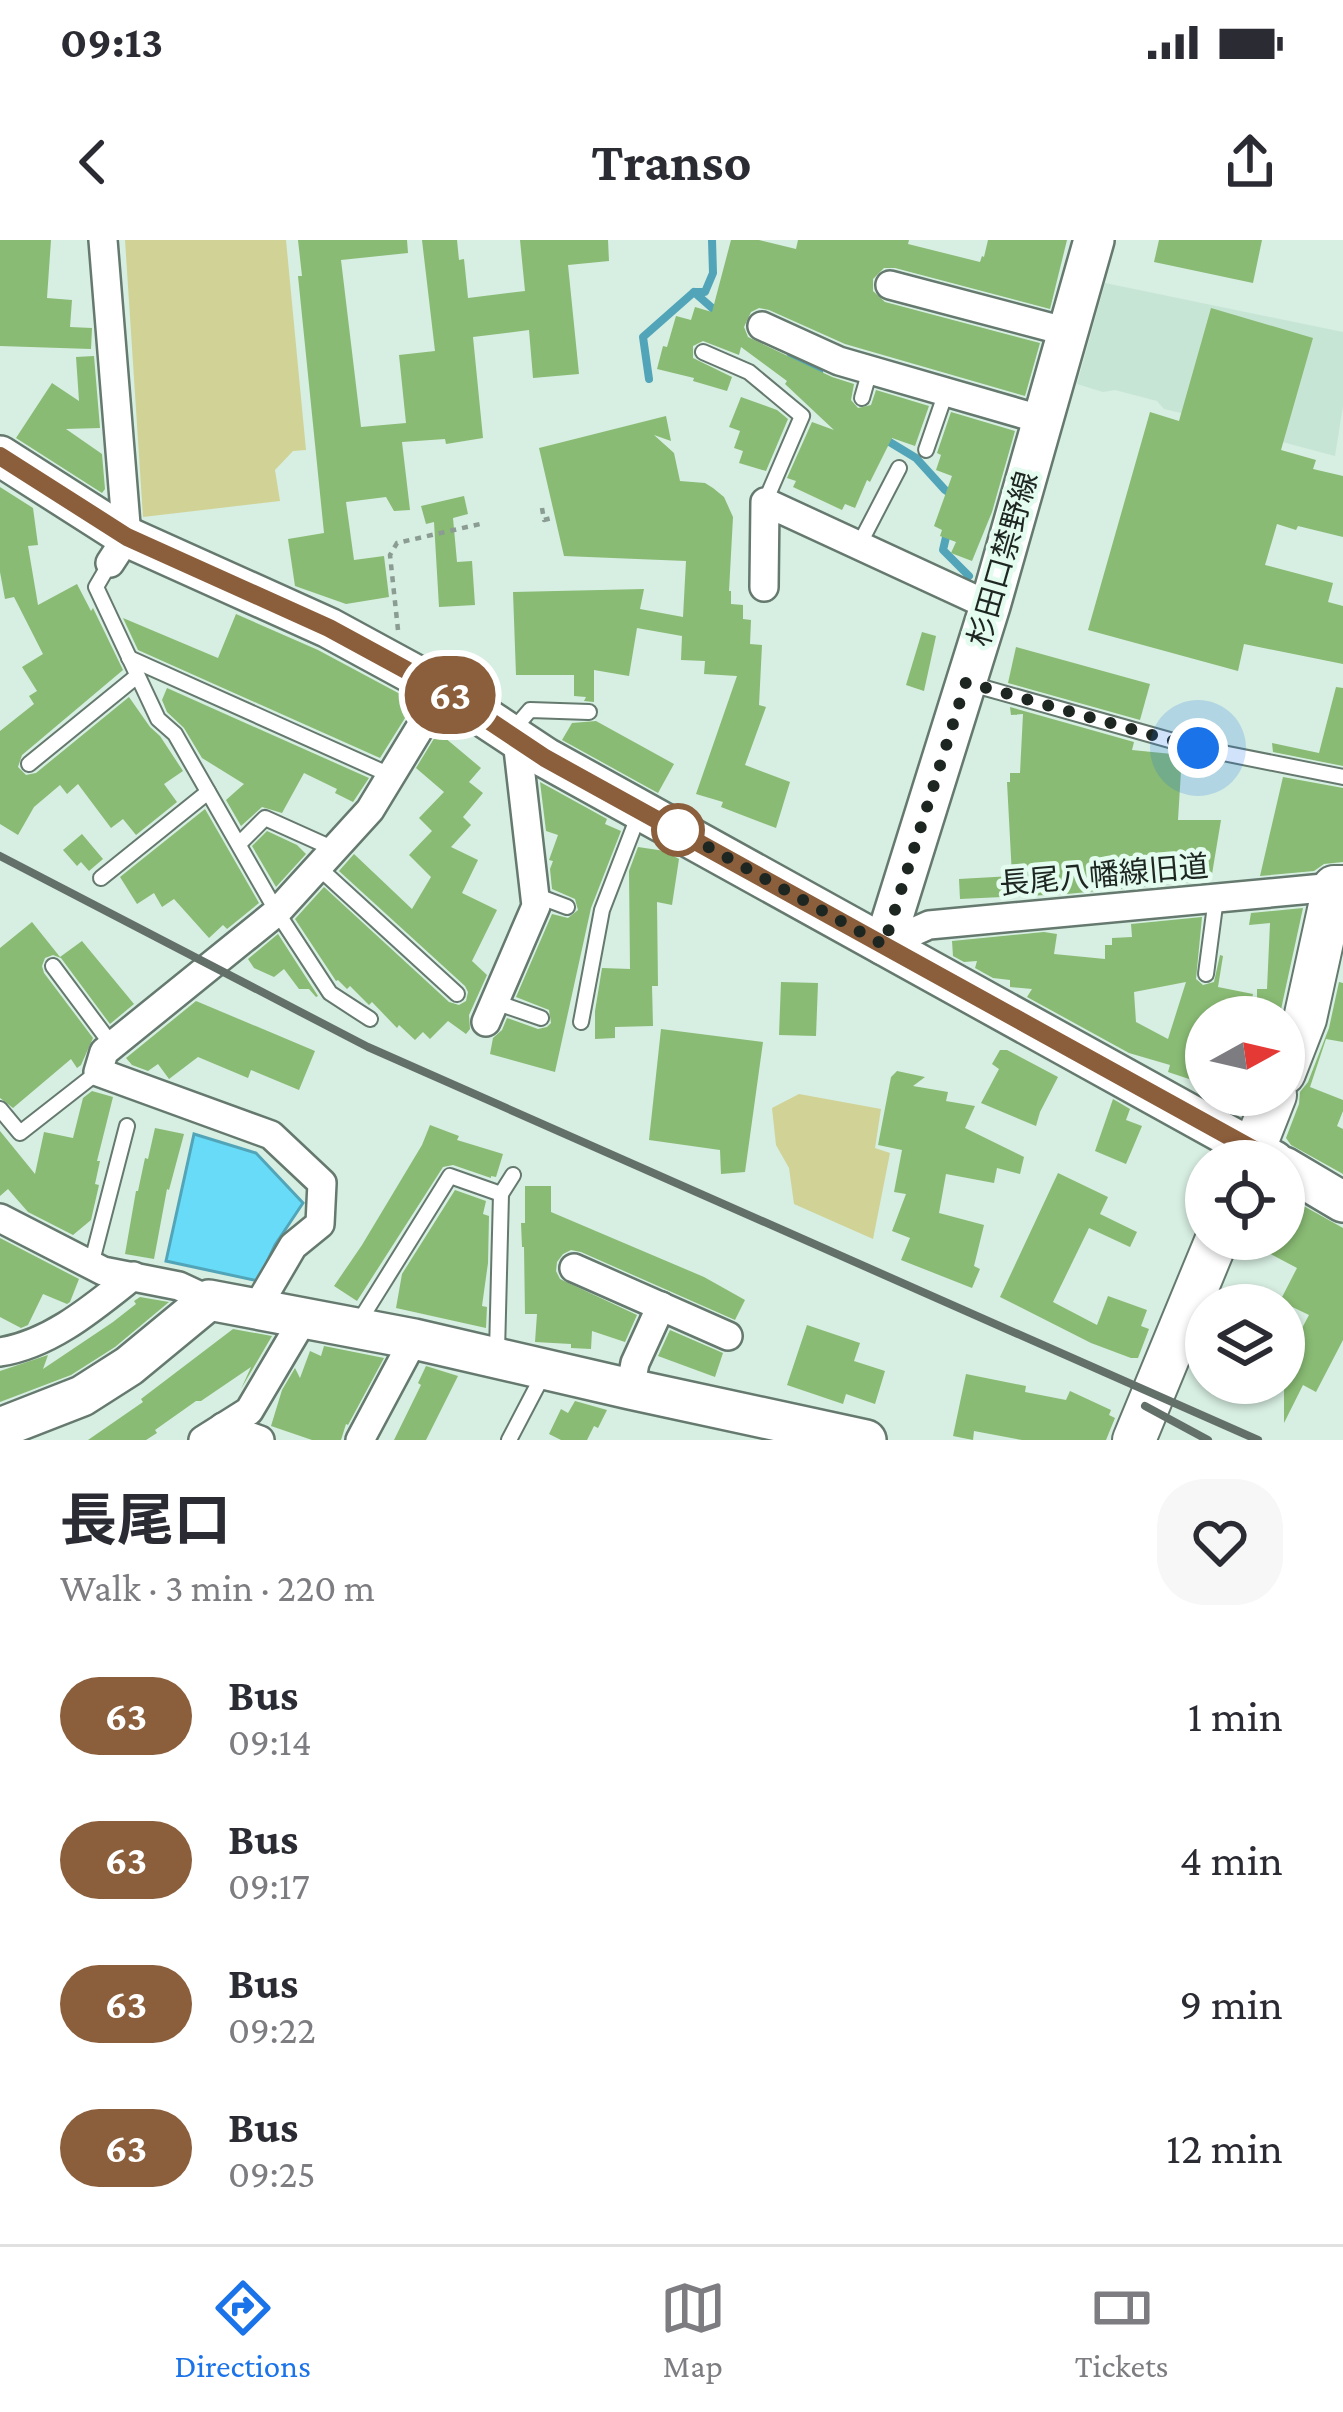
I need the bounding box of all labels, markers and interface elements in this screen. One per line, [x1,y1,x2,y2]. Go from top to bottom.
text: 09:13 [60,17,163,67]
icon: back [60,129,126,195]
icon: share [1217,129,1283,195]
text: Transo [591,132,752,192]
street label: 杉田口禁野線 [962,468,1043,650]
line badge: 63 [396,656,504,734]
text: 63 [429,671,471,718]
your location [1168,718,1228,778]
unlabelled marker [653,805,703,855]
street label: 長尾八幡線旧道 [998,849,1210,900]
north arrow [1185,996,1305,1116]
map controls [1185,996,1305,1404]
button: locate [1185,1140,1305,1260]
button: layers [1185,1284,1305,1404]
button: heart [1157,1479,1283,1605]
text: 長尾口 [60,1489,231,1552]
text: Walk · 3 min · 220 m [60,1566,375,1609]
text: Bus [228,1670,298,1720]
text: 1 min [1188,1691,1283,1741]
text: 63 [105,1692,147,1739]
text: 09:14 [228,1720,312,1763]
text: Bus [228,1814,298,1864]
text: 4 min [1179,1835,1283,1885]
text: 63 [105,1836,147,1883]
text: 09:17 [228,1864,310,1907]
text: Bus [228,1958,298,2008]
text: 9 min [1180,1979,1283,2029]
text: 63 [105,1980,147,2027]
text: 09:22 [228,2008,316,2051]
text: Bus [228,2102,298,2152]
text: 12 min [1166,2123,1283,2173]
text: 63 [105,2124,147,2171]
text: 09:25 [228,2152,316,2195]
tab: Directions [174,2275,311,2384]
tab: Map [660,2275,726,2384]
tab: Tickets [1075,2275,1169,2384]

